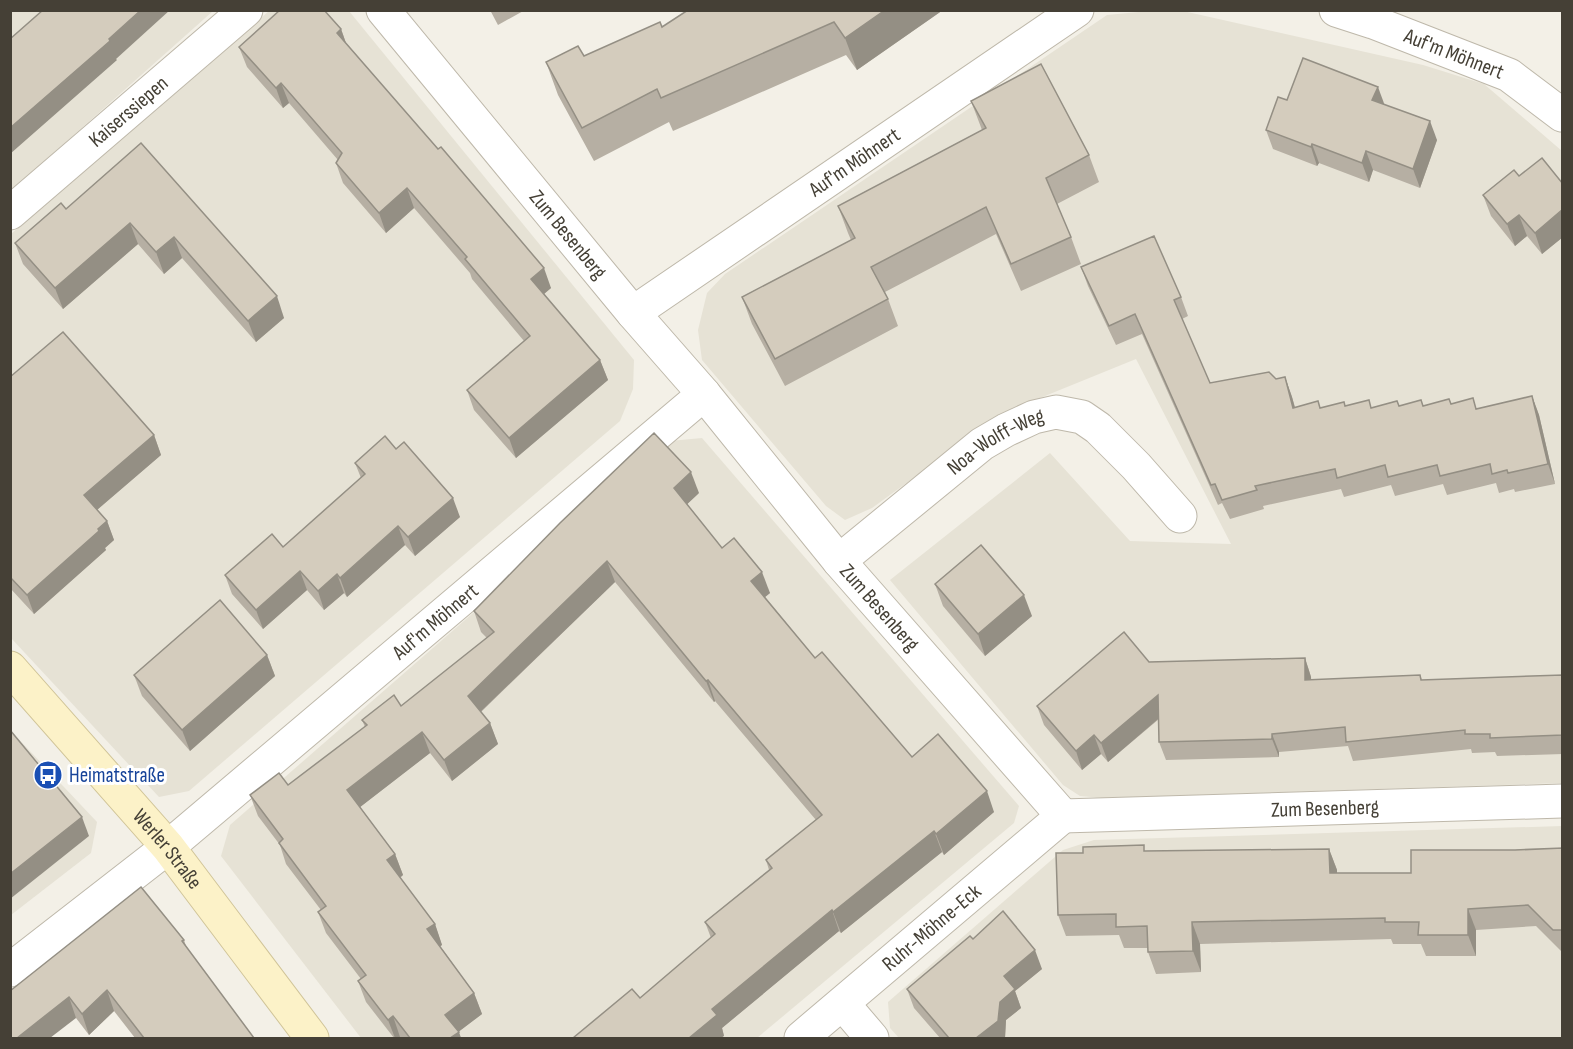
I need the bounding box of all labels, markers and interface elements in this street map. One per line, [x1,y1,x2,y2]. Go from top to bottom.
street label: Auf'm Möhnert [1400,23,1508,84]
street label: Kaiserssiepen [84,70,173,152]
street label: Auf'm Möhnert [803,122,905,202]
street label: Zum Besenberg [524,185,612,284]
street label: Noa-Wolff-Weg [942,403,1046,480]
street label: Zum Besenberg [835,559,925,656]
street label: Auf'm Möhnert [386,578,483,665]
bus stop icon: Heimatstraße [32,759,64,791]
place label: Heimatstraße [69,763,165,788]
street label: Zum Besenberg [1271,794,1379,822]
street label: Werler Straße [128,804,208,894]
street label: Ruhr-Möhne-Eck [877,879,986,976]

